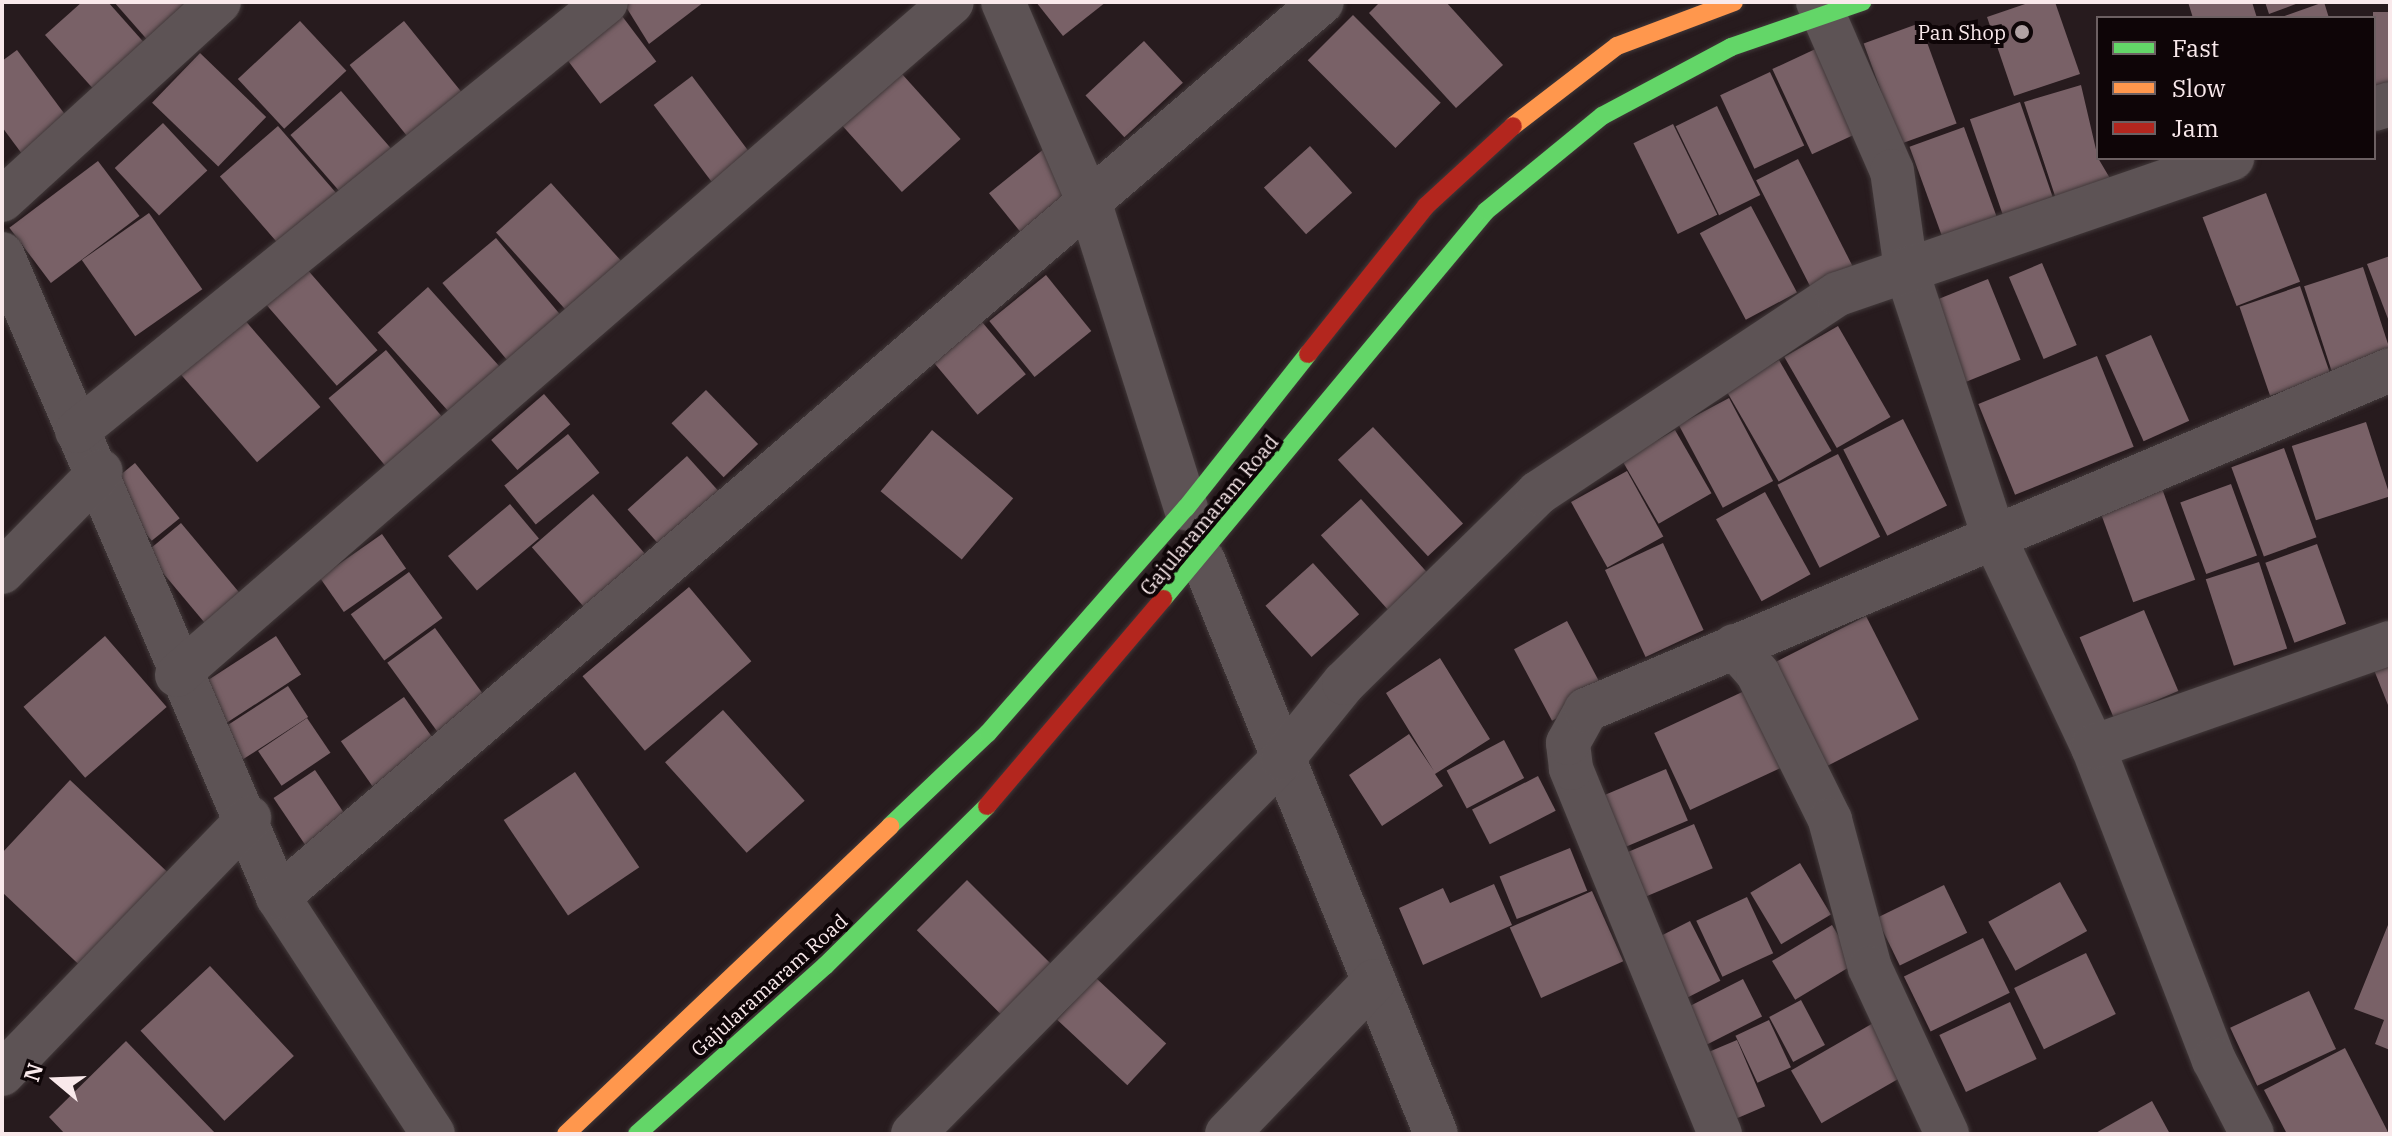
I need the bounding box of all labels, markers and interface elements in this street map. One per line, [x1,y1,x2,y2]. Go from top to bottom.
legend [2096,16,2376,160]
place label: Pan Shop [1918,20,2006,44]
marker: Pan Shop [2013,23,2031,41]
text: Fast [2172,32,2219,64]
text: Slow [2172,72,2225,104]
text: Jam [2172,112,2219,144]
street label: Gajularamaram Road [1135,430,1283,600]
street label: Gajularamaram Road [686,909,852,1061]
north arrow [16,1040,96,1120]
text: N [16,1059,49,1085]

